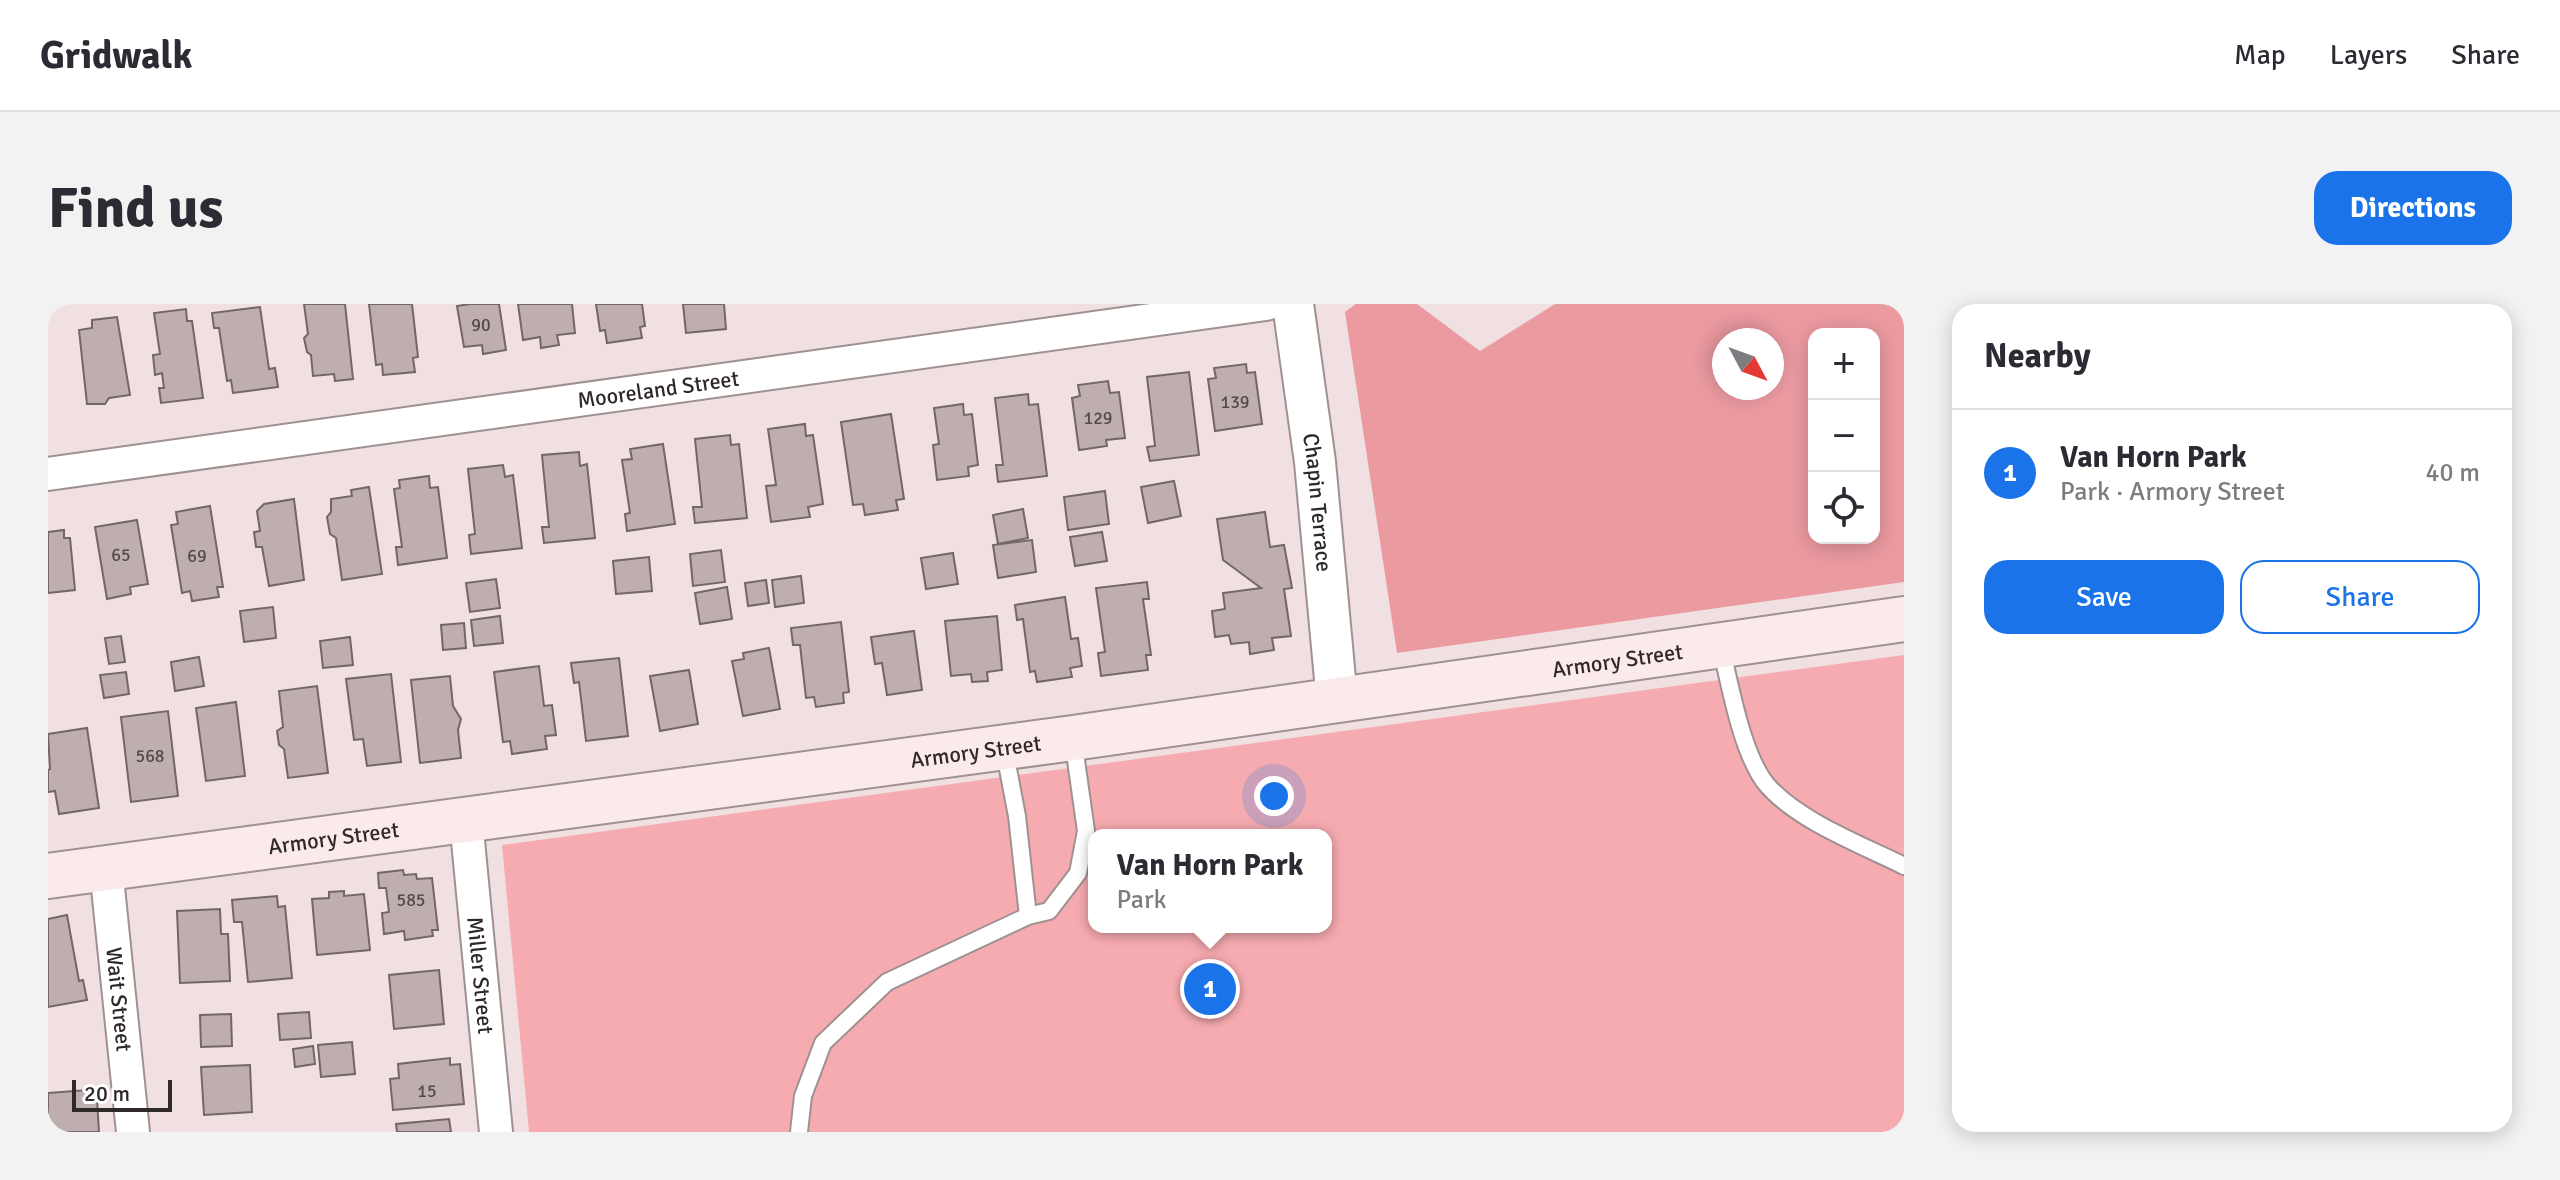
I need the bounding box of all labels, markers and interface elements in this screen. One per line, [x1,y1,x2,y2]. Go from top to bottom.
text: Gridwalk [40,32,192,79]
text: Map [2234,38,2286,72]
text: Layers [2330,38,2407,72]
text: Share [2451,38,2520,72]
button: Directions [2314,171,2512,245]
text: Find us [48,174,223,243]
house number: 90 [471,314,491,336]
north arrow [1712,328,1784,400]
map controls [1808,328,1880,544]
button: + [1808,328,1880,400]
text: Nearby [1984,335,2091,377]
street label: Mooreland Street [576,365,741,414]
house number: 139 [1220,391,1250,413]
button: − [1808,400,1880,472]
house number: 129 [1083,407,1113,429]
street label: Chapin Terrace [1297,431,1338,573]
text: Van Horn Park [2060,439,2247,476]
text: 1 [2003,457,2017,489]
text: 40 m [2425,457,2480,489]
button: locate [1808,472,1880,544]
text: Park · Armory Street [2060,476,2285,508]
house number: 65 [111,544,131,566]
house number: 69 [187,545,207,567]
button: Save [1984,560,2224,634]
button: Share [2240,560,2480,634]
street label: Armory Street [1550,638,1685,683]
street label: Armory Street [909,729,1043,774]
house number: 568 [135,745,165,767]
your location [1254,776,1294,816]
street label: Armory Street [266,816,401,860]
popup [1088,829,1332,933]
text: Van Horn Park [1117,847,1303,884]
text: Park [1117,884,1167,916]
house number: 585 [396,889,426,911]
street label: Miller Street [461,916,500,1035]
street label: Wait Street [100,946,138,1053]
pin: 1 [1184,959,1236,1019]
scale bar [72,1076,172,1112]
text: 20 m [84,1080,130,1107]
house number: 15 [417,1080,437,1102]

